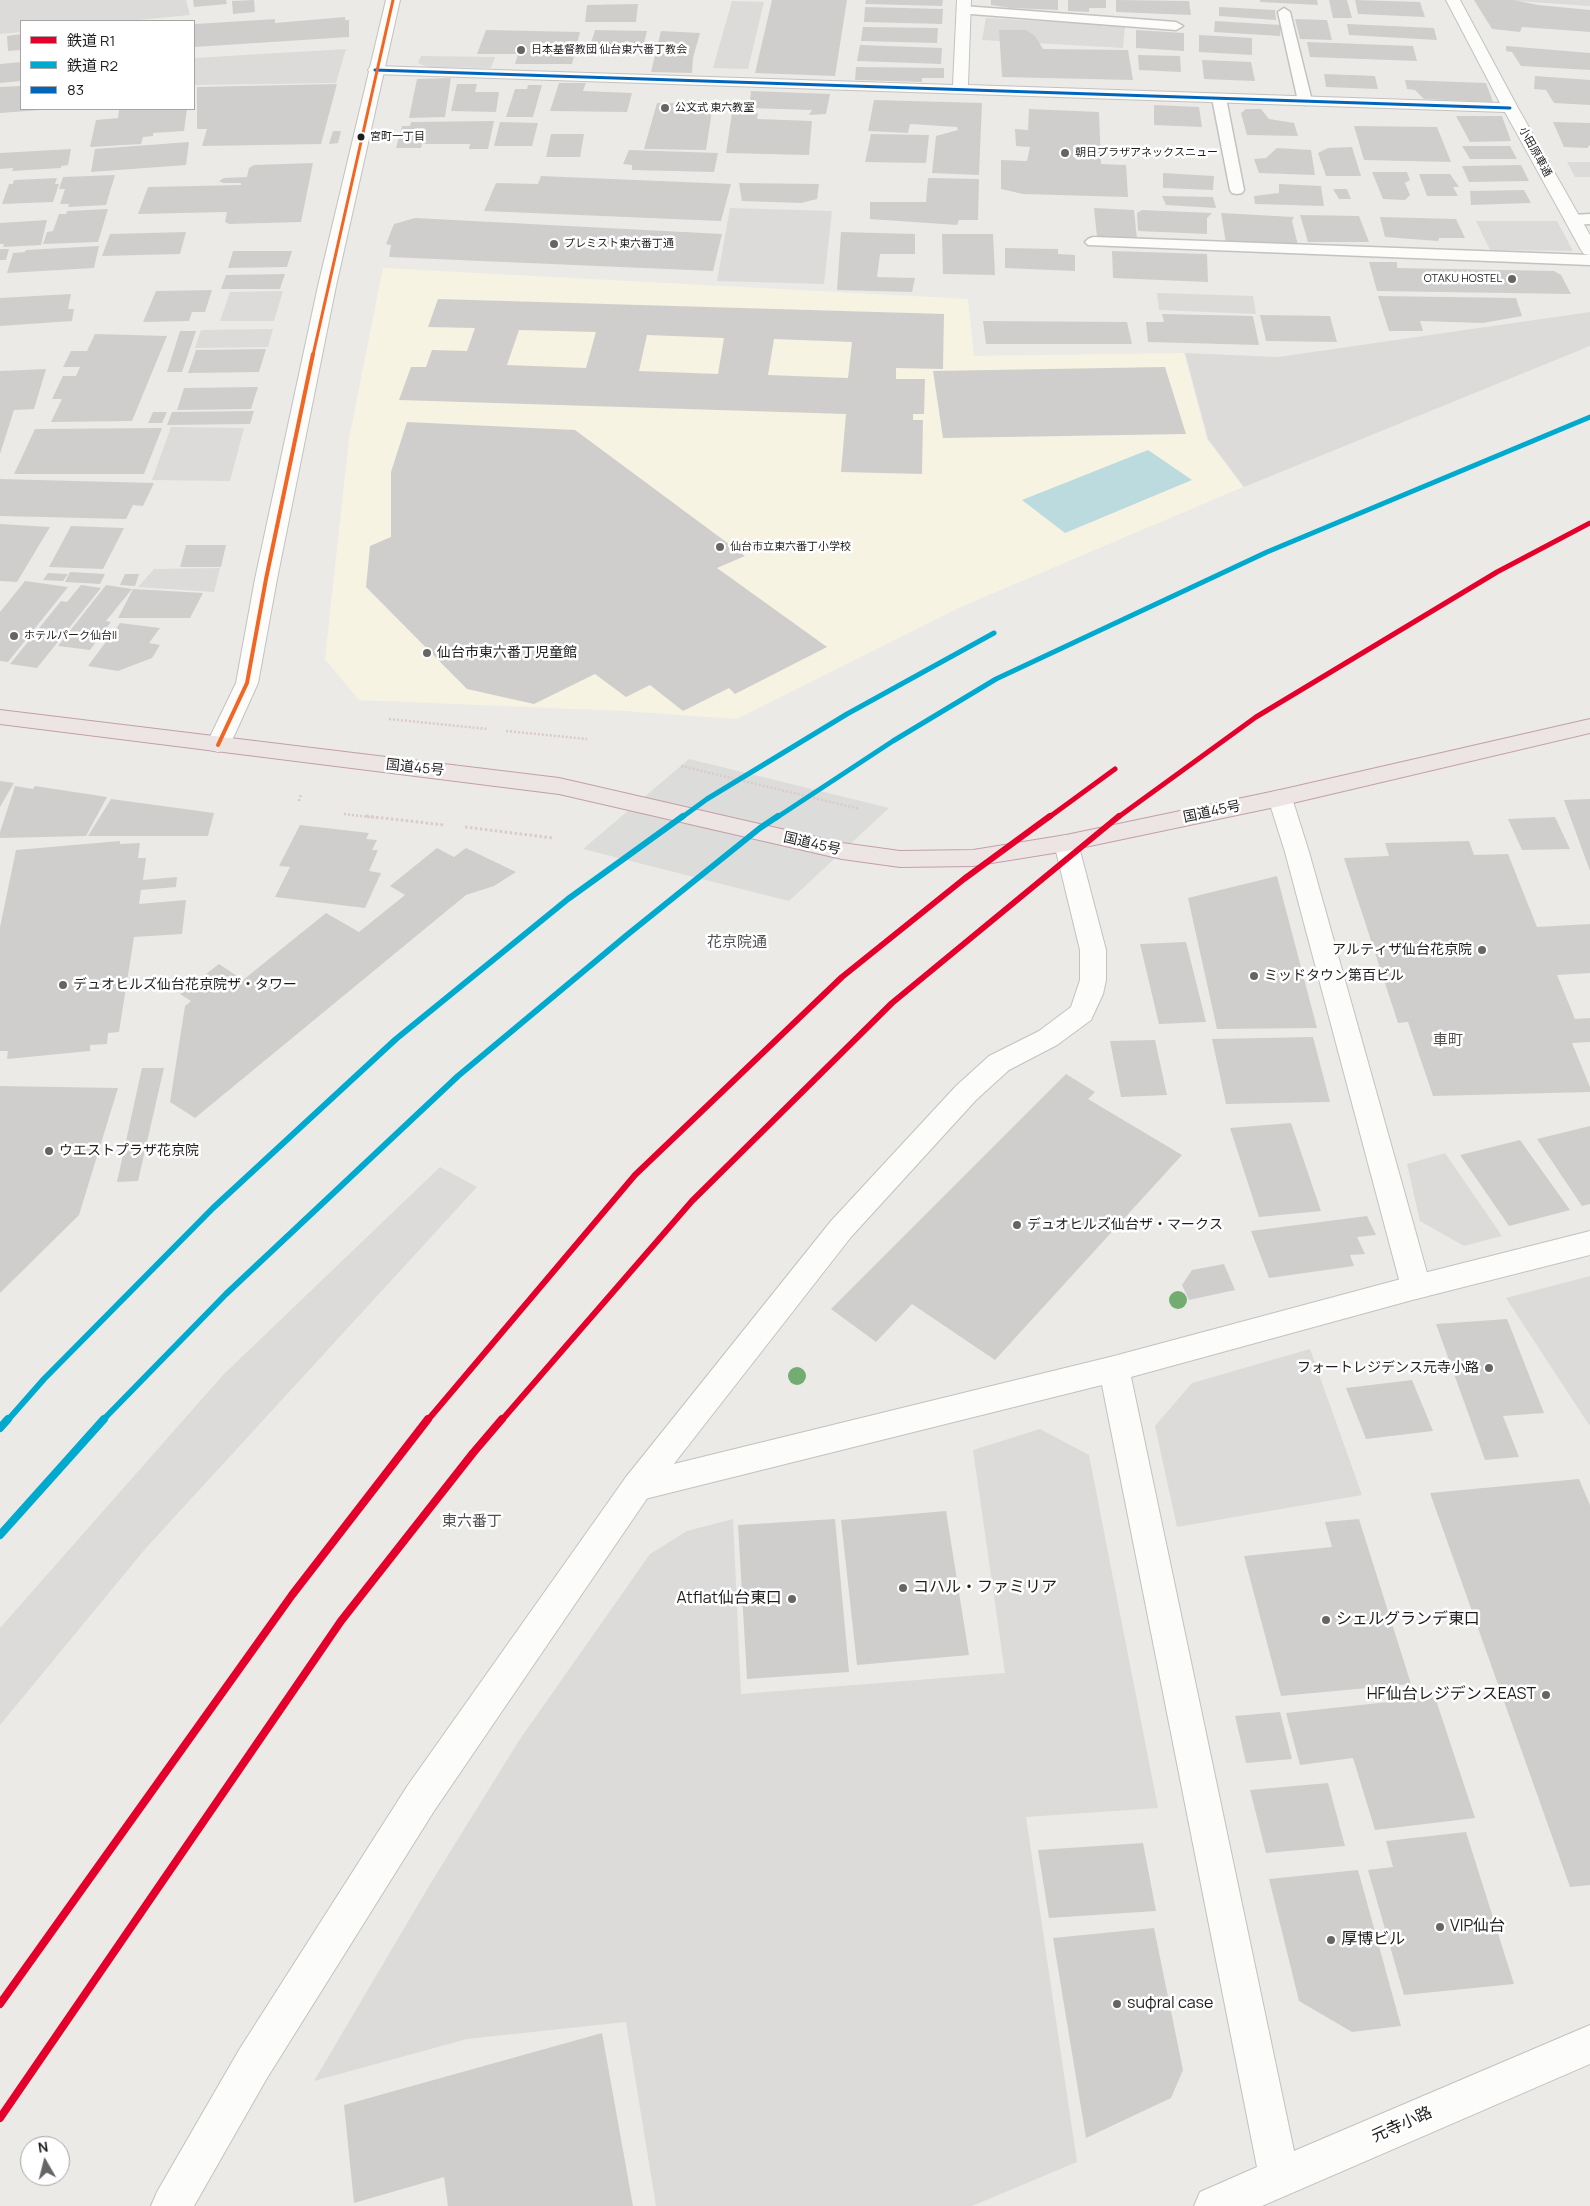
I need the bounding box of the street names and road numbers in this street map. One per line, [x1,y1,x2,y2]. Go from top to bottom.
street label: 小田原車通 [1516,125,1554,179]
street label: 国道45号 [385,757,445,779]
street label: 国道45号 [1182,798,1242,826]
street label: 国道45号 [782,829,842,859]
street label: 元寺小路 [1369,2103,1435,2147]

